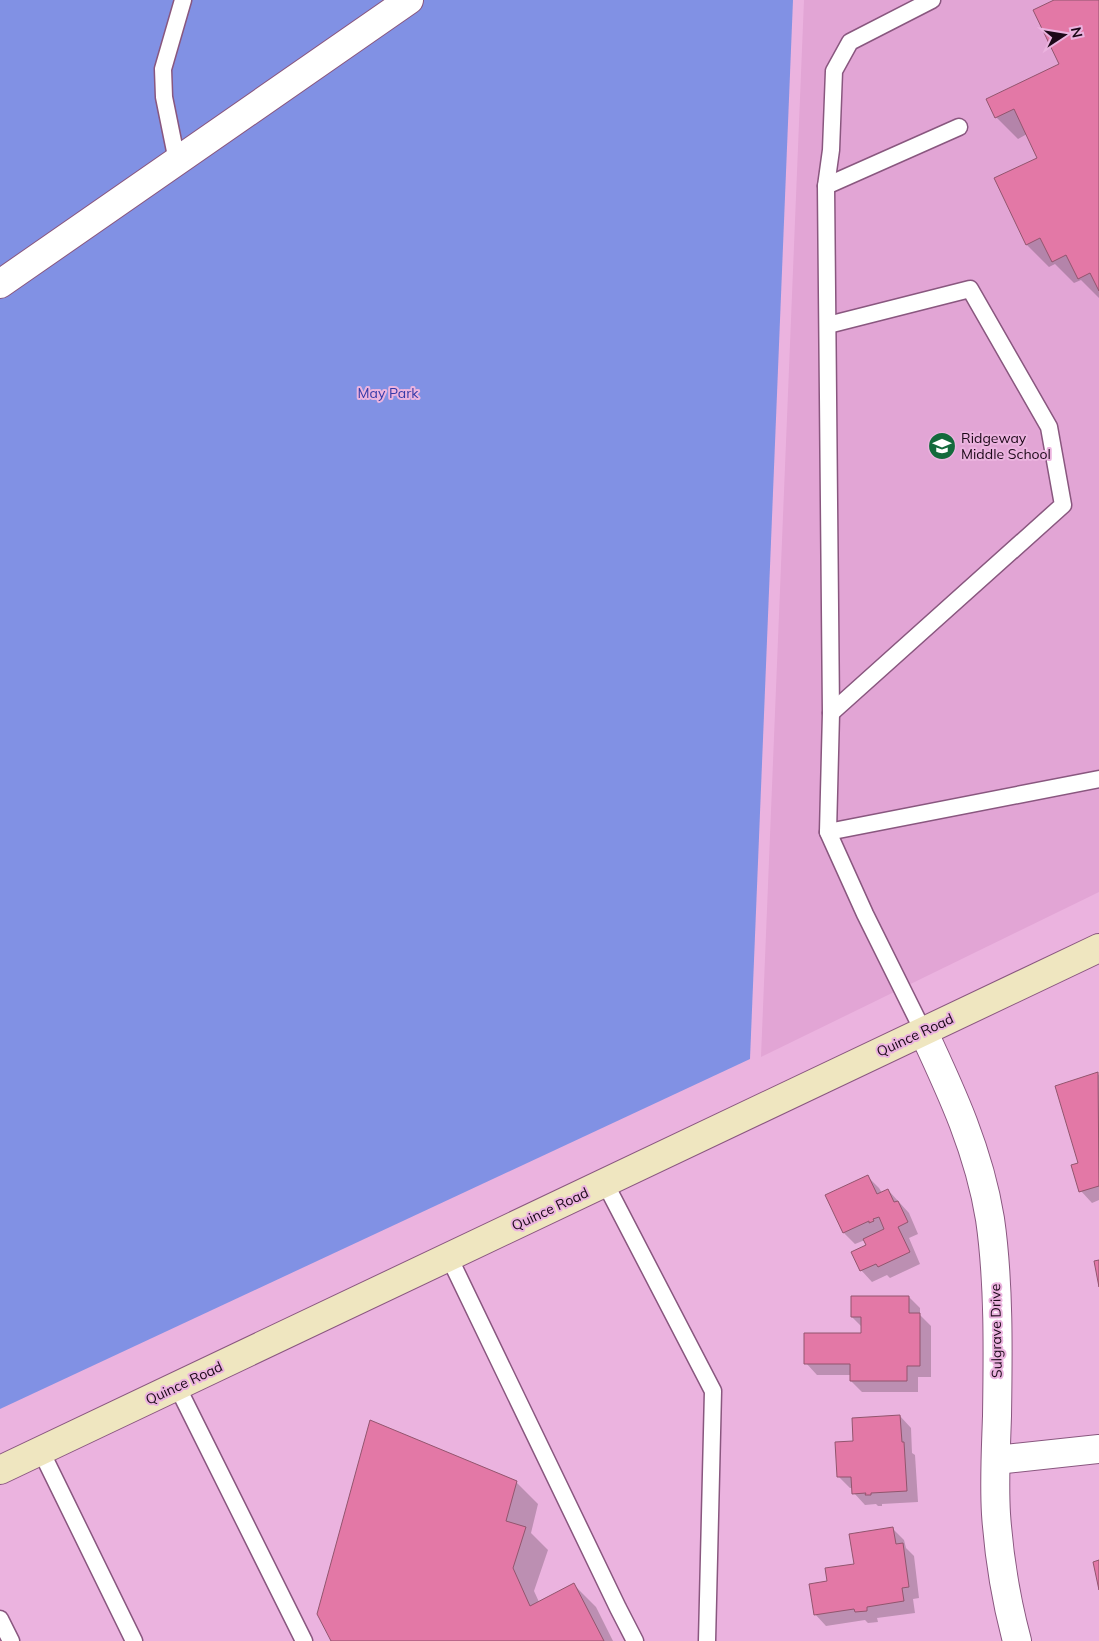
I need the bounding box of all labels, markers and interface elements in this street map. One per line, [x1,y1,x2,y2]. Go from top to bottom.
north arrow [1039,10,1089,60]
text: N [1067,25,1087,39]
park label: May Park [358,384,419,402]
place label: Ridgeway Middle School [961,429,1051,463]
school or university icon: Ridgeway Middle School [927,431,957,461]
street label: Quince Road [874,1009,956,1061]
street label: Quince Road [509,1183,591,1235]
street label: Sulgrave Drive [986,1284,1006,1378]
street label: Quince Road [143,1357,225,1409]

